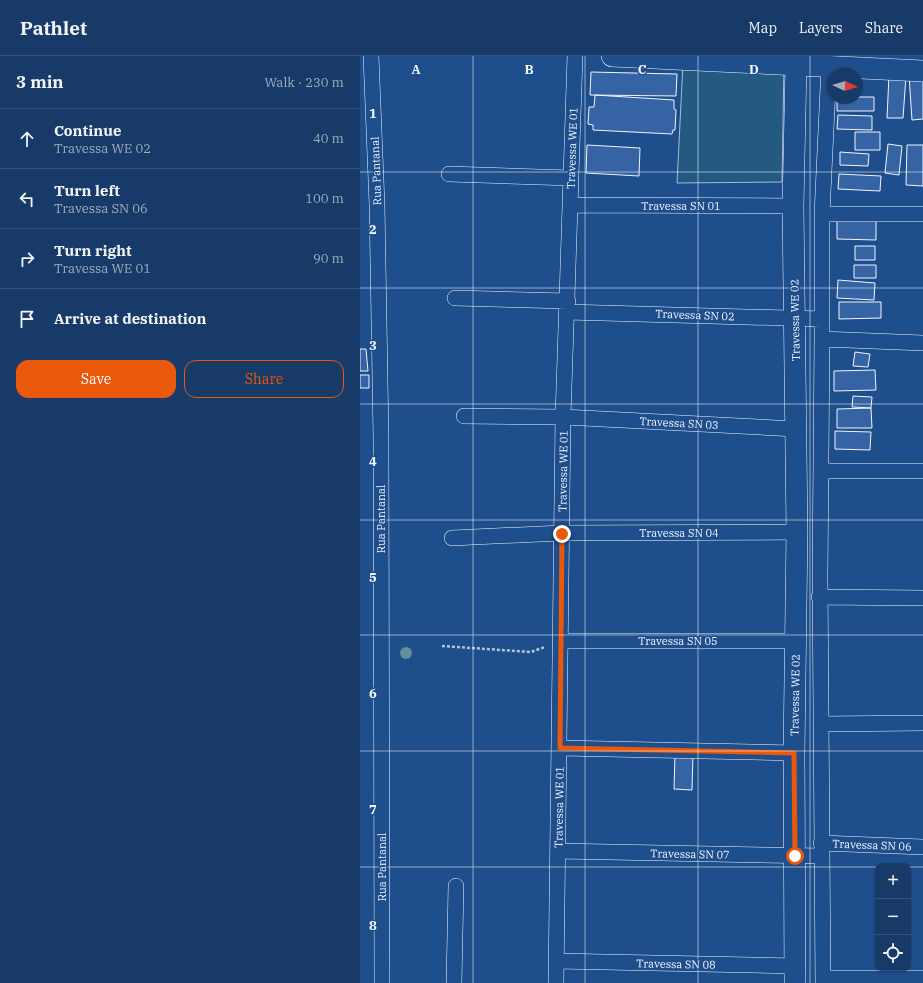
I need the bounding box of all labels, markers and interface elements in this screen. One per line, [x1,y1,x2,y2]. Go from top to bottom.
text: Pathlet [20,16,87,40]
text: Map [749,19,777,37]
text: Layers [799,19,843,37]
text: Share [865,19,903,37]
text: A [411,61,421,78]
text: B [524,61,534,78]
text: C [638,61,647,78]
text: D [749,61,759,78]
north arrow [827,68,863,104]
text: 3 min [16,71,64,93]
text: Walk · 230 m [265,74,344,91]
text: 1 [369,105,377,122]
street label: Travessa WE 01 [564,107,580,189]
text: Continue [54,121,121,140]
icon: ahead [16,128,38,150]
text: 40 m [313,130,344,147]
street label: Rua Pantanal [368,136,384,206]
text: Travessa WE 02 [54,140,151,157]
text: Turn left [54,181,120,200]
icon: left [16,188,38,210]
text: 100 m [305,190,344,207]
street label: Travessa SN 01 [641,199,721,213]
text: Travessa SN 06 [54,200,148,217]
text: 2 [369,221,377,238]
text: Turn right [54,241,132,260]
icon: right [16,248,38,270]
text: 90 m [313,250,344,267]
text: Travessa WE 01 [54,260,151,277]
street label: Travessa WE 02 [787,279,803,361]
street label: Travessa SN 02 [655,307,735,323]
icon: arrive [16,308,38,330]
text: Arrive at destination [54,309,206,328]
text: 3 [369,337,377,354]
button: Save [16,360,176,398]
button: Share [184,360,344,398]
street label: Travessa SN 03 [639,414,719,432]
street label: Travessa WE 01 [555,430,571,512]
text: 4 [369,453,377,470]
street label: Rua Pantanal [374,485,388,553]
route end [553,525,571,543]
street label: Travessa SN 04 [639,526,719,540]
text: 5 [369,569,377,586]
street label: Travessa SN 05 [638,634,718,648]
street label: Travessa WE 02 [787,654,803,736]
text: 6 [369,685,377,702]
street label: Travessa WE 01 [551,766,567,848]
text: 7 [369,801,377,818]
street label: Rua Pantanal [375,833,389,901]
street label: Travessa SN 06 [832,837,912,853]
street label: Travessa SN 07 [650,846,730,862]
route start [786,847,804,865]
map controls [875,863,911,971]
button: + [875,863,911,899]
button: − [875,899,911,935]
text: 8 [369,917,377,934]
button: locate [875,935,911,971]
street label: Travessa SN 08 [636,956,716,972]

